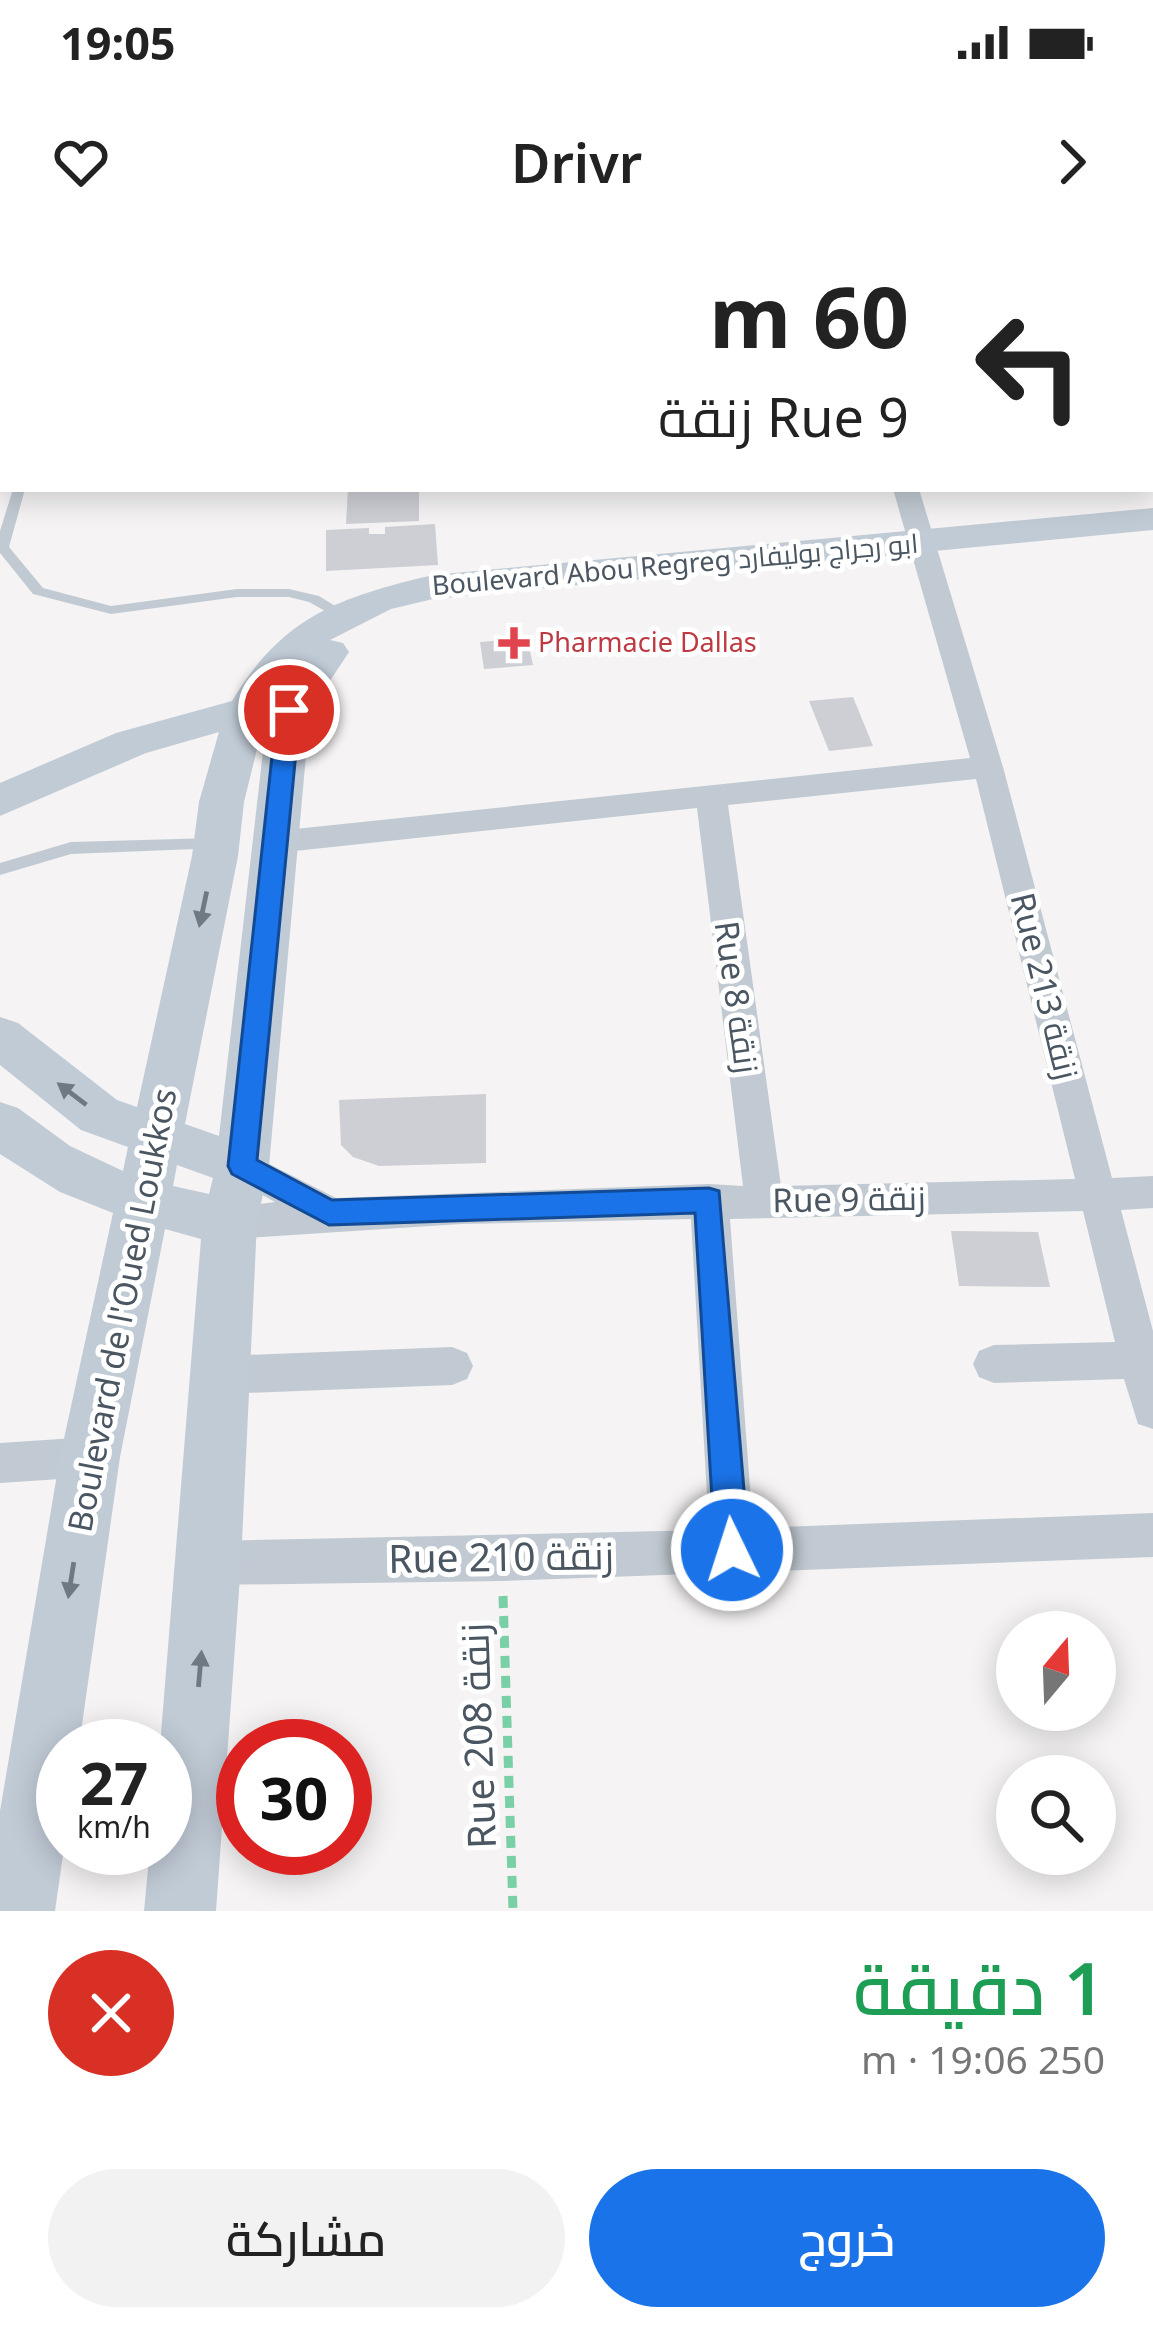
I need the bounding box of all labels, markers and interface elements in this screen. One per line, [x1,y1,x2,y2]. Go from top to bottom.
text: 19:05 [60,12,176,73]
text: Drivr [511,125,642,199]
icon: heart [48,129,114,195]
icon: forward [1039,129,1105,195]
text: 60 m [709,258,909,373]
icon: left [951,288,1107,444]
text: Rue 9 زنقة [658,379,909,453]
street label: Boulevard Abou Regreg ابو رجراج بوليفارد [430,524,920,604]
place label: Pharmacie Dallas [538,623,757,660]
marker: Pharmacie Dallas [501,630,527,656]
pin [238,659,340,761]
icon: arrive [256,677,322,743]
street label: Rue 213 زنقة [1001,888,1090,1084]
one-way arrow [193,890,212,928]
street label: Rue 8 زنقة [705,918,770,1076]
one-way arrow [57,1082,88,1107]
street label: Boulevard de l'Oued Loukkos [56,1084,187,1536]
street label: Rue 9 زنقة [772,1175,926,1222]
position arrow [669,1487,795,1613]
street label: Rue 210 زنقة [388,1527,614,1584]
one-way arrow [61,1561,80,1599]
north arrow [996,1611,1116,1731]
map controls [996,1611,1116,1875]
street label: Rue 208 زنقة [446,1622,507,1850]
one-way arrow [191,1650,210,1687]
speed limit sign: 30 [216,1719,372,1875]
text: 27 [80,1741,148,1823]
button: search [996,1755,1116,1875]
text: km/h [77,1806,151,1847]
text: 1 دقيقة [853,1938,1105,2036]
button: close [48,1950,174,2076]
text: 250 m · 19:06 [861,2032,1105,2085]
button: مشاركة [48,2169,565,2307]
button: خروج [589,2169,1105,2307]

